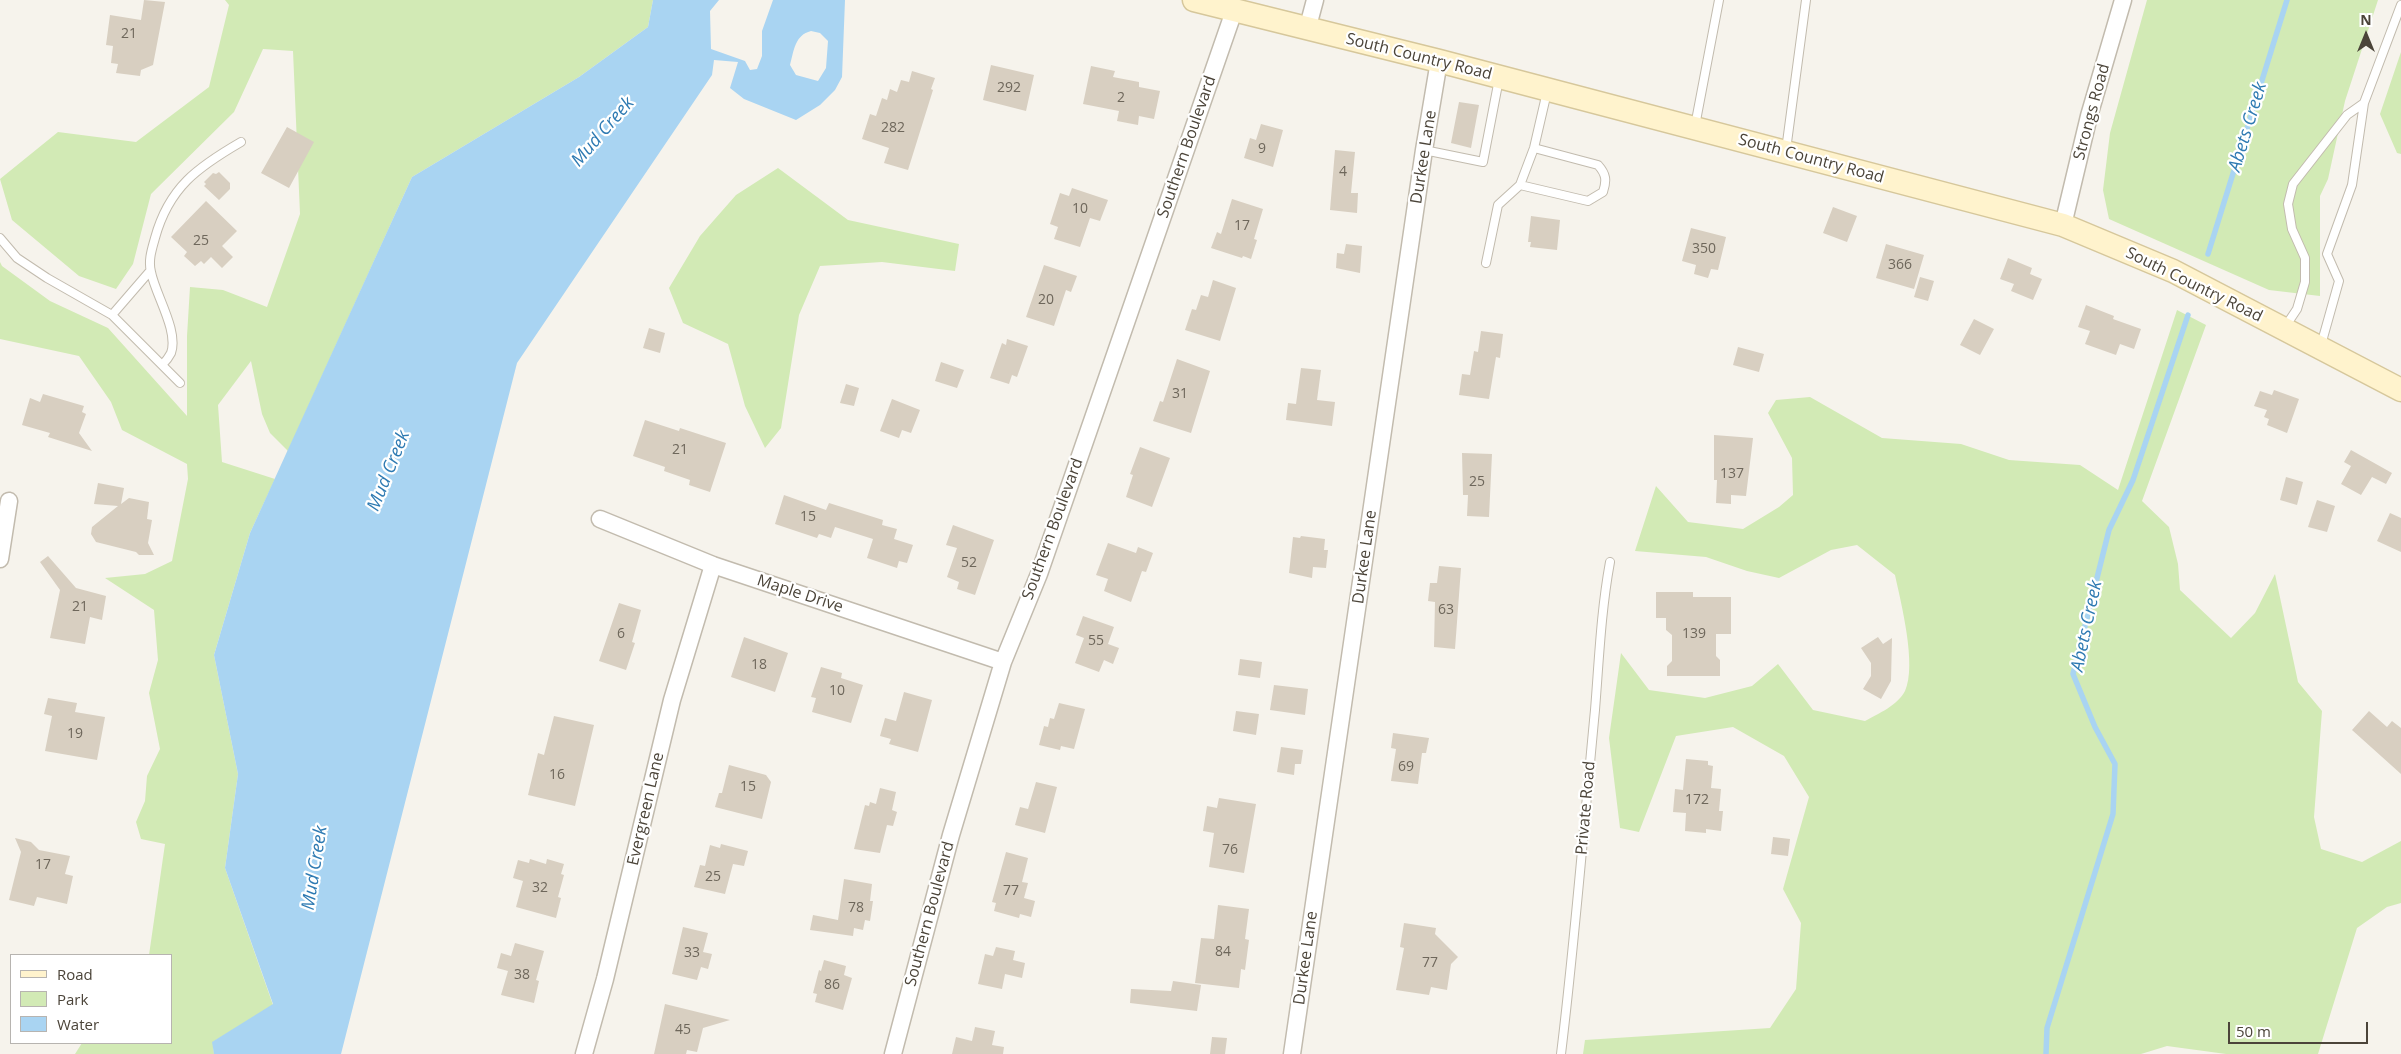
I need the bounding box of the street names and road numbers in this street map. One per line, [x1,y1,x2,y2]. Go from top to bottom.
street label: South Country Road [1344,30,1494,84]
street label: Strongs Road [2070,62,2114,162]
street label: Southern Boulevard [1154,73,1220,221]
street label: Durkee Lane [1407,109,1441,205]
street label: South Country Road [1736,130,1886,188]
street label: South Country Road [2122,244,2266,326]
street label: Southern Boulevard [1018,456,1088,602]
street label: Durkee Lane [1349,509,1381,605]
street label: Maple Drive [755,571,845,617]
street label: Evergreen Lane [624,751,668,867]
street label: Private Road [1572,760,1600,856]
street label: Southern Boulevard [901,839,959,989]
street label: Durkee Lane [1290,910,1322,1006]

